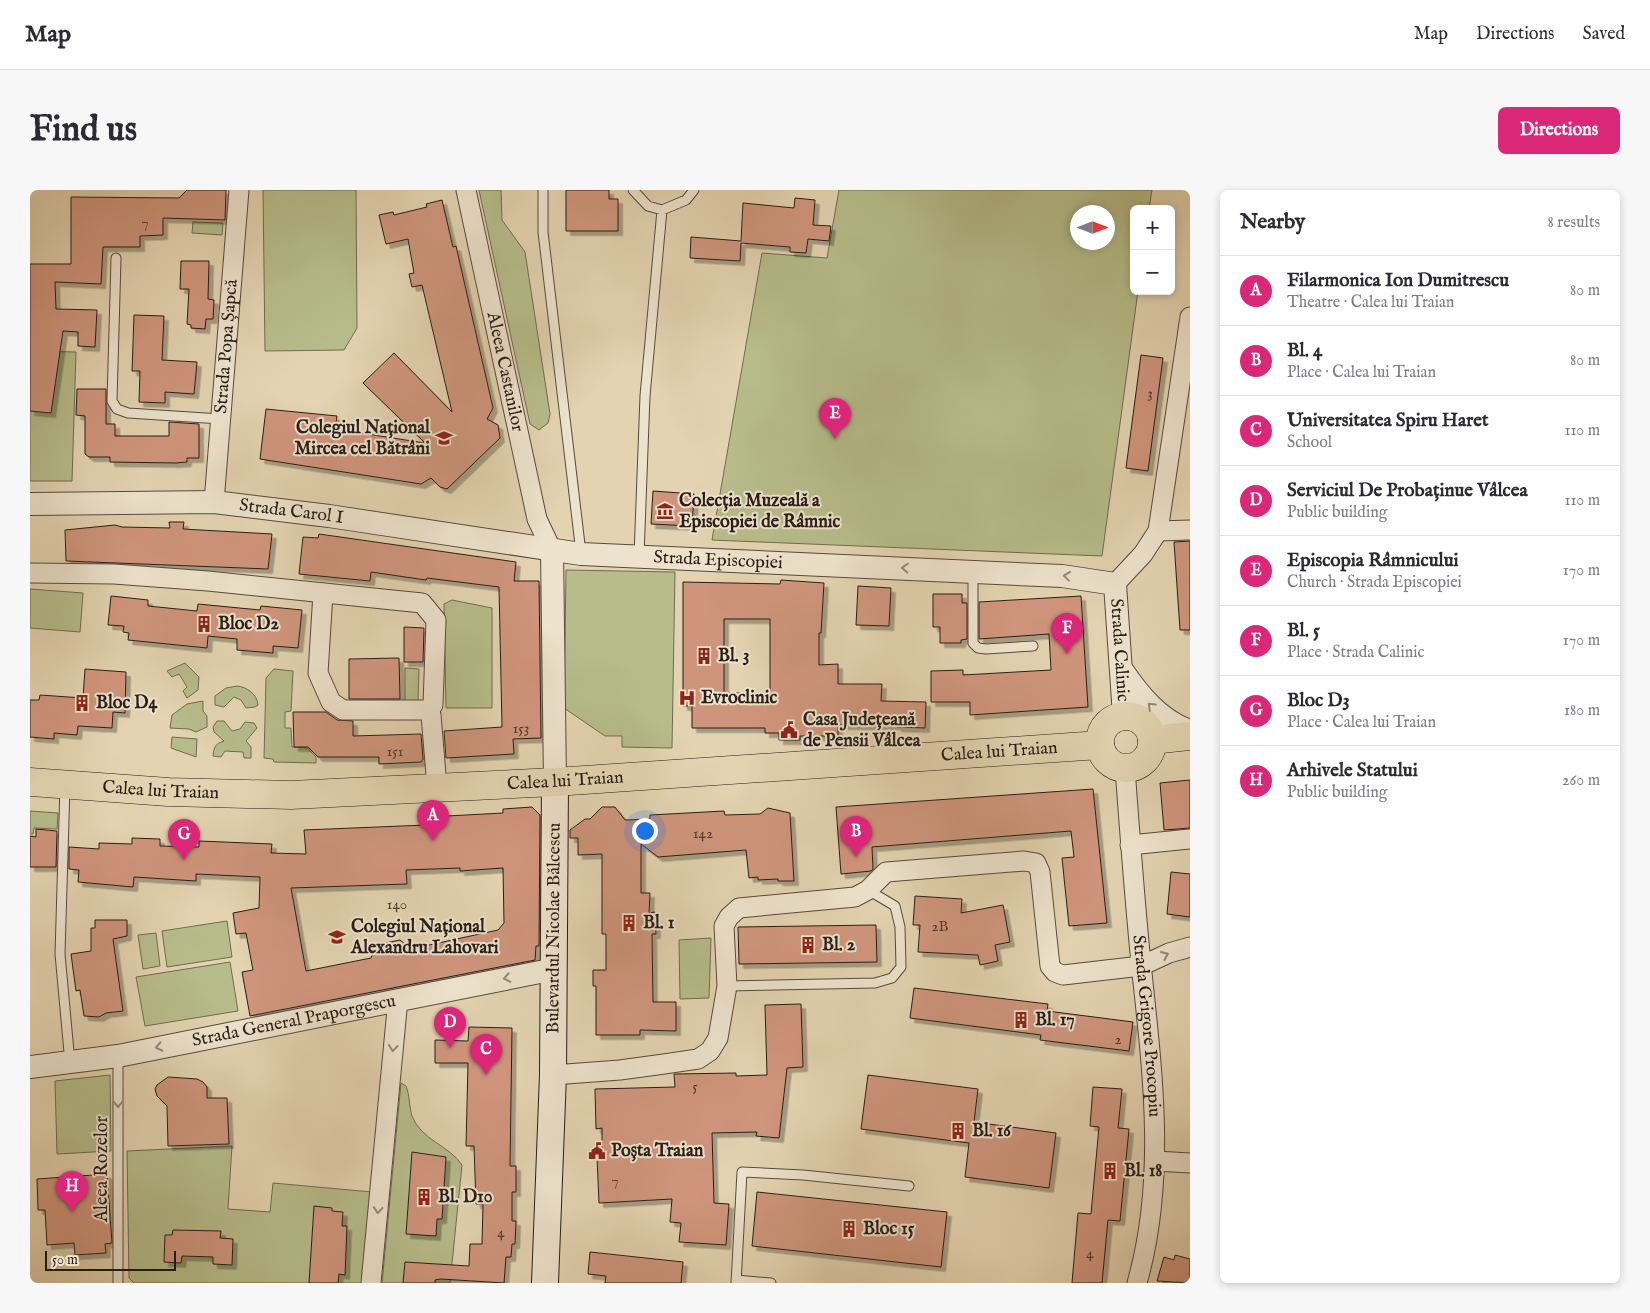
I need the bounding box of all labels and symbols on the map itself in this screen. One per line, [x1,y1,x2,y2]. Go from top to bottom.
north arrow [1070,205,1115,250]
house number: 7 [141,213,149,232]
street label: Strada Popa Șapcă [210,278,243,415]
street label: Aleea Castanilor [481,309,529,434]
house number: 3 [1147,384,1153,403]
pin: E [819,398,851,439]
place label: Colegiul Național Mircea cel Bătrâni [294,417,431,461]
school or university icon: Colegiul Național Mircea cel Bătrâni [434,428,454,448]
place label: Colecția Muzeală a Episcopiei de Râmnic [679,490,841,534]
street label: Strada Carol I [238,494,345,530]
museum icon: Colecția Muzeală a Episcopiei de Râmnic [655,501,675,521]
street label: Strada Episcopiei [653,546,784,575]
one-way arrow [901,563,909,574]
one-way arrow [1063,571,1071,582]
street label: Strada Calinic [1105,598,1135,703]
place label: Bloc D2 [218,613,280,636]
pin: F [1051,613,1083,654]
building icon: Bloc D2 [194,614,214,634]
place label: Bl. 3 [718,645,749,668]
building icon: Bl. 3 [694,646,714,666]
place label: Evroclinic [701,687,777,710]
hospital icon: Evroclinic [677,688,697,708]
place label: Bloc D4 [96,692,159,715]
building icon: Bloc D4 [72,693,92,713]
one-way arrow [1148,703,1157,712]
place label: Casa Județeană de Pensii Vâlcea [803,709,922,753]
house number: 153 [513,719,529,738]
public building icon: Casa Județeană de Pensii Vâlcea [779,720,799,740]
street label: Calea lui Traian [940,736,1059,767]
house number: 151 [387,742,403,761]
street label: Calea lui Traian [506,766,625,796]
street label: Calea lui Traian [102,776,220,805]
pin: A [417,800,449,841]
pin: B [840,816,872,857]
your location [632,818,658,844]
pin: G [168,819,200,860]
street label: Bulevardul Nicolae Bălcescu [542,823,566,1034]
house number: 142 [693,824,713,843]
house number: 140 [387,895,407,914]
place label: Bl. 1 [643,912,675,935]
building icon: Bl. 1 [619,913,639,933]
place label: Colegiul Național Alexandru Lahovari [350,916,499,960]
house number: 2B [932,917,949,936]
school or university icon: Colegiul Național Alexandru Lahovari [327,927,347,947]
place label: Bl. 2 [822,934,856,957]
street label: Strada Grigore Procopiu [1127,934,1166,1118]
building icon: Bl. 2 [798,935,818,955]
one-way arrow [1160,950,1169,961]
one-way arrow [502,972,511,982]
street label: Strada General Praporgescu [190,989,398,1052]
pin: D [434,1007,466,1048]
place label: Bl. 17 [1035,1009,1075,1032]
building icon: Bl. 17 [1011,1010,1031,1030]
house number: 2 [1114,1030,1122,1049]
pin: C [470,1034,502,1075]
one-way arrow [154,1042,163,1052]
one-way arrow [388,1044,399,1052]
house number: 5 [692,1077,698,1096]
one-way arrow [113,1101,123,1109]
street label: Aleea Rozelor [91,1116,114,1223]
place label: Bl. 16 [972,1120,1012,1143]
building icon: Bl. 16 [948,1121,968,1141]
place label: Poșta Traian [611,1140,704,1163]
public building icon: Poșta Traian [587,1141,607,1161]
place label: Bl. 18 [1124,1160,1162,1183]
building icon: Bl. 18 [1100,1161,1120,1181]
pin: H [56,1171,88,1212]
house number: 7 [611,1171,619,1190]
place label: Bl. D10 [438,1186,493,1209]
building icon: Bl. D10 [414,1187,434,1207]
one-way arrow [372,1206,383,1214]
place label: Bloc 15 [863,1218,915,1241]
building icon: Bloc 15 [839,1219,859,1239]
house number: 4 [497,1223,505,1242]
house number: 4 [1086,1244,1094,1263]
scale bar [45,1248,176,1271]

